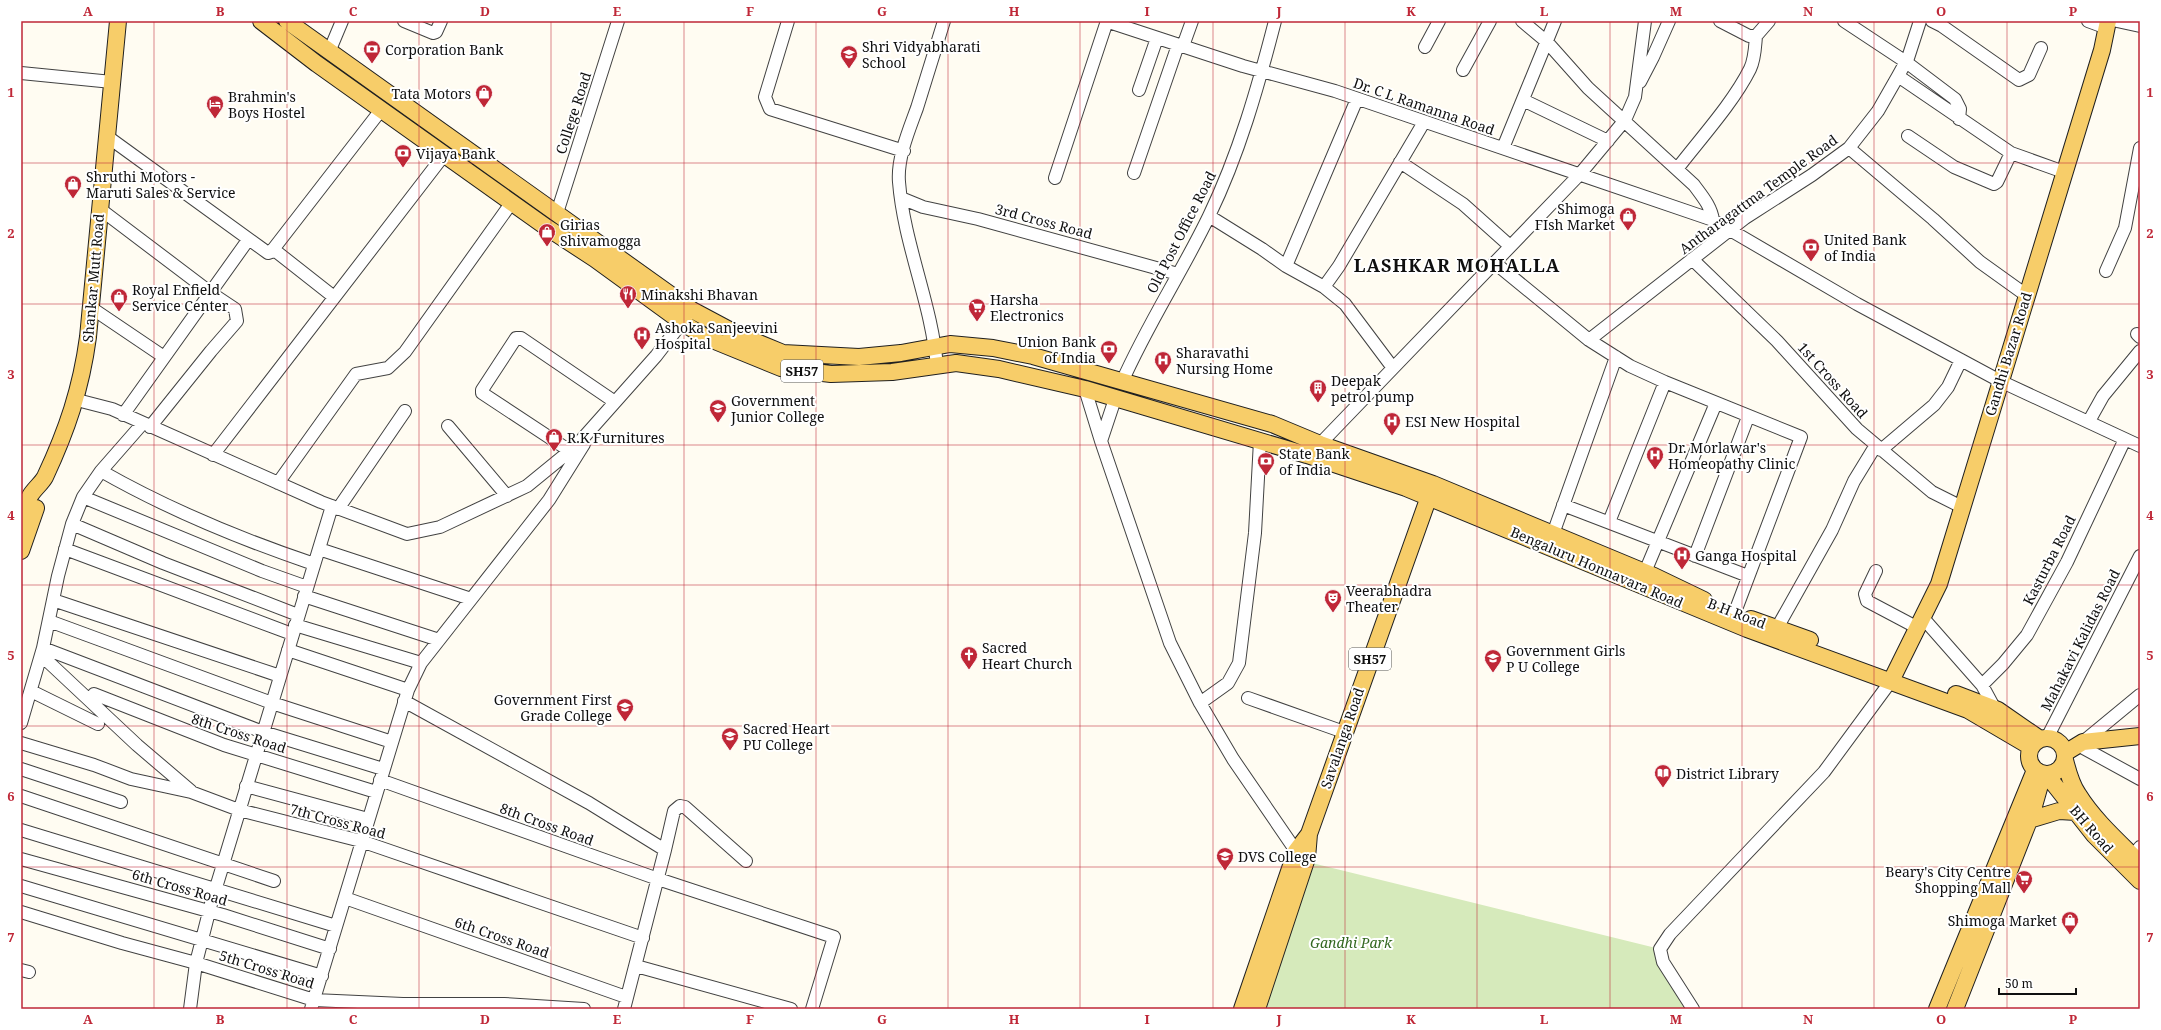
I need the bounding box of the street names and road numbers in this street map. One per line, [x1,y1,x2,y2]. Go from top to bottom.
street label: College Road [551,69,595,156]
street label: Dr. C L Ramanna Road [1351,73,1498,139]
street label: Antharagattma Temple Road [1675,130,1841,258]
street label: Old Post Office Road [1142,167,1220,296]
street label: 3rd Cross Road [993,199,1095,243]
street label: Shankar Mutt Road [78,213,108,343]
street label: Gandhi Bazar Road [1980,289,2036,418]
street label: 1st Cross Road [1794,338,1872,422]
road number: SH57 [781,360,823,382]
street label: Kasturba Road [2018,512,2080,608]
street label: Bengaluru Honnavara Road [1508,522,1687,612]
street label: Mahakavi Kalidas Road [2036,565,2124,714]
street label: B H Road [1705,593,1769,633]
road number: SH57 [1349,648,1391,670]
street label: Savalanga Road [1316,685,1368,791]
street label: 8th Cross Road [189,709,289,757]
street label: 8th Cross Road [497,798,597,850]
street label: 7th Cross Road [288,799,388,843]
street label: BH Road [2066,801,2118,857]
street label: 6th Cross Road [130,864,230,910]
street label: 6th Cross Road [452,912,552,962]
street label: 5th Cross Road [217,946,317,993]

